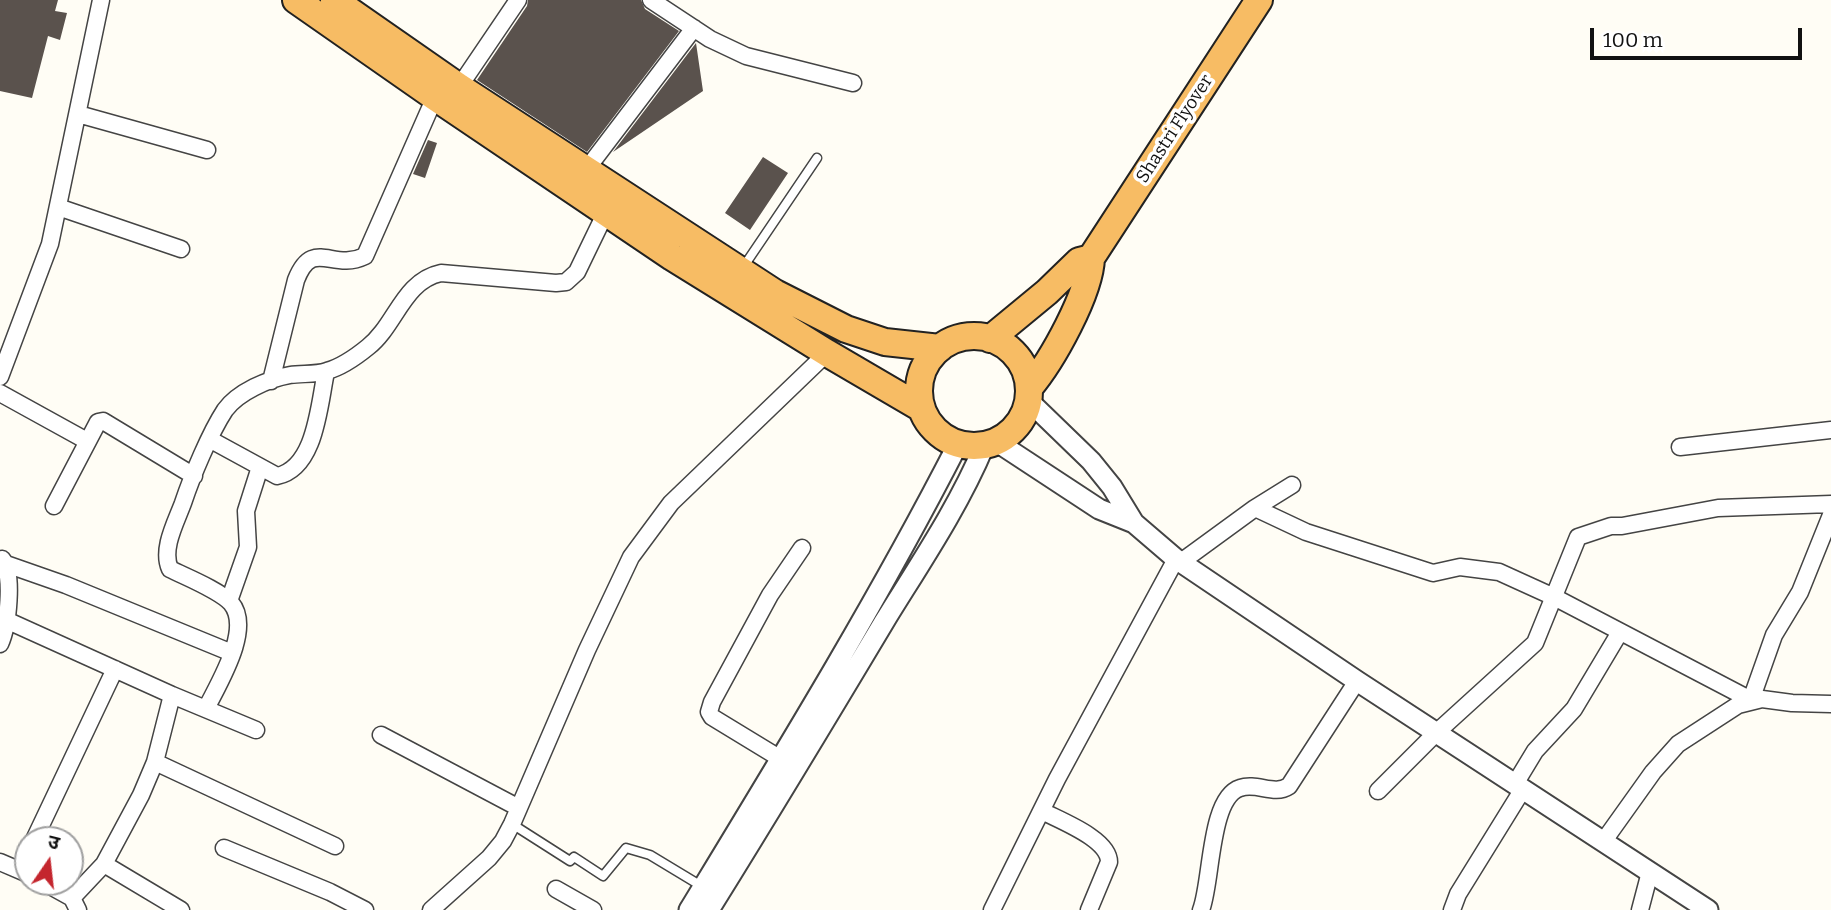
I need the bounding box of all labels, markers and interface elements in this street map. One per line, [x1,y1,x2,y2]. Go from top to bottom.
scale bar [1593,14,1805,58]
text: 100 m [1603,27,1663,53]
street label: Shastri Flyover [1132,71,1218,187]
north arrow [14,826,84,896]
text: उ [46,830,62,855]

